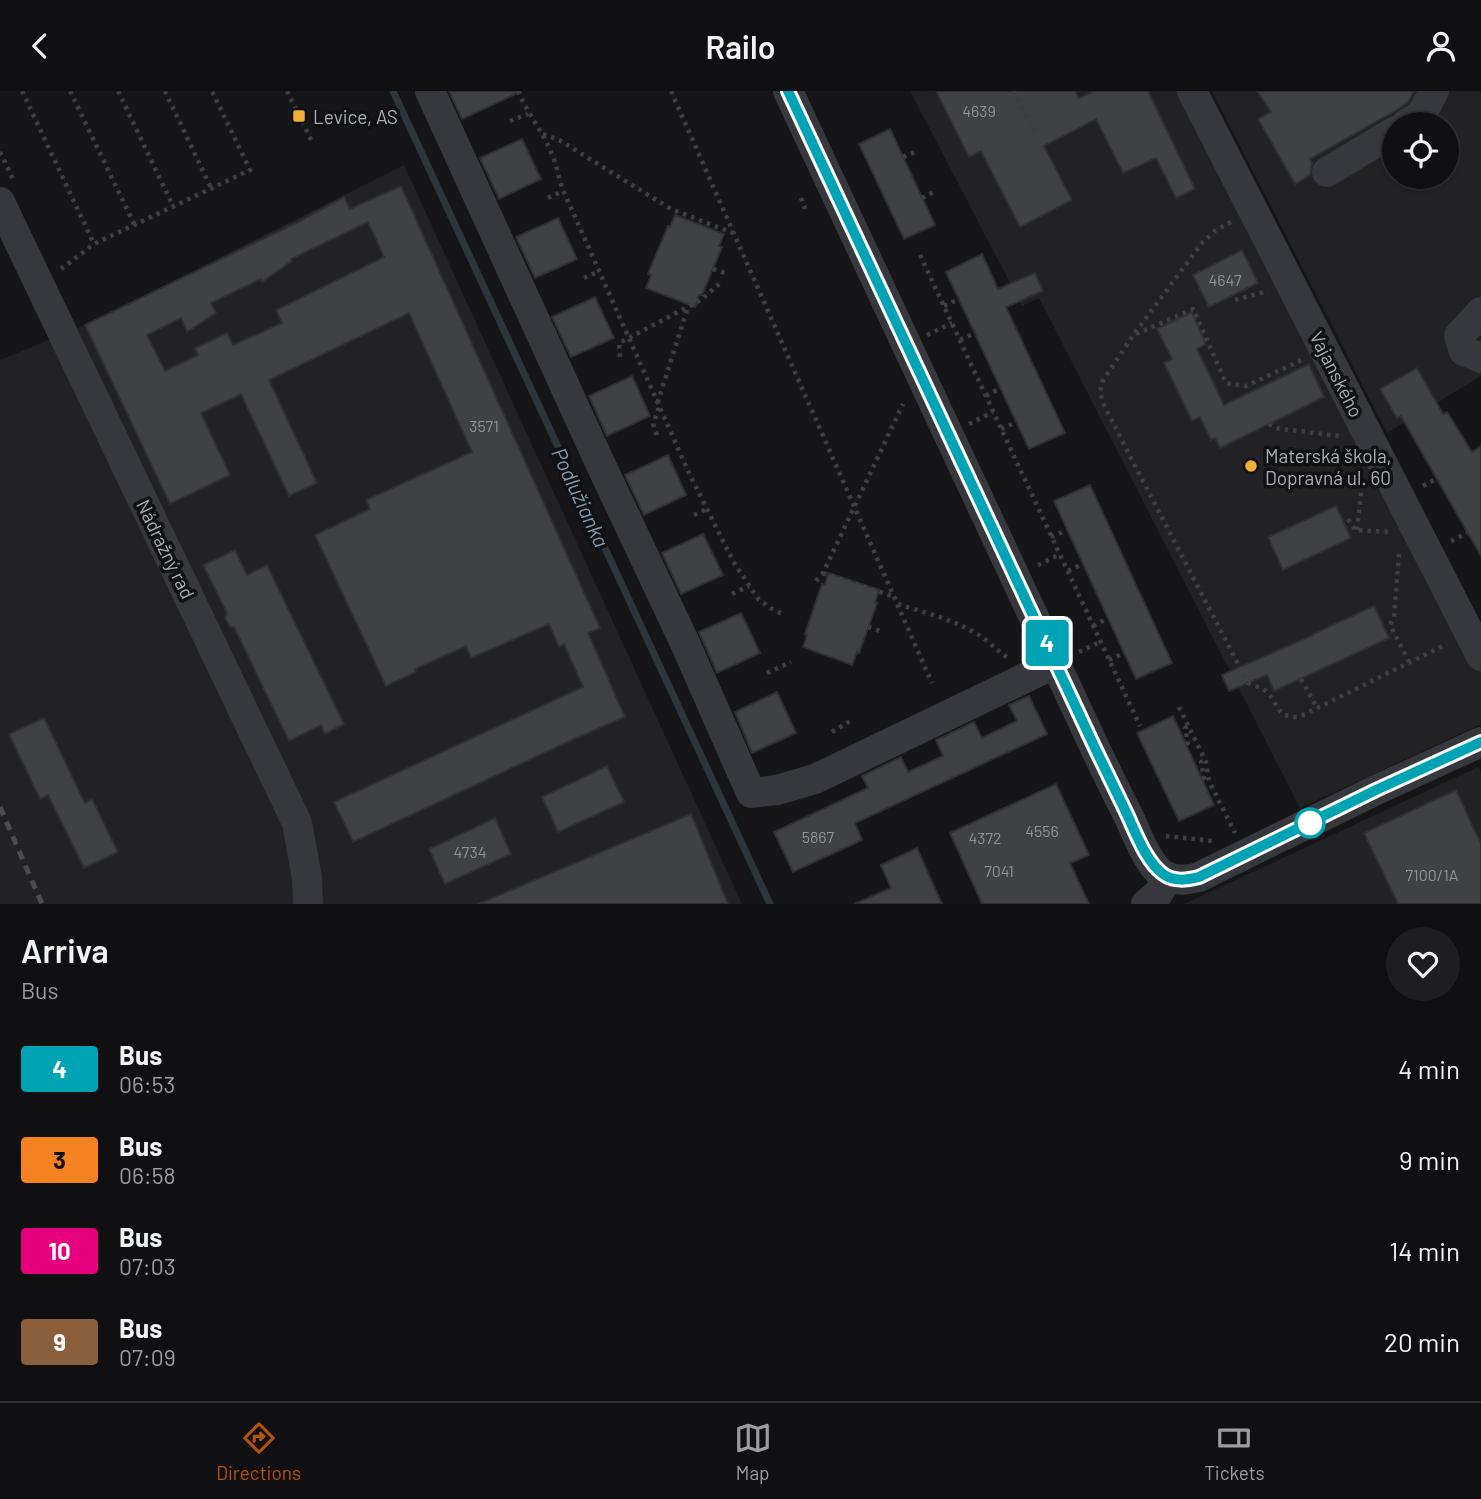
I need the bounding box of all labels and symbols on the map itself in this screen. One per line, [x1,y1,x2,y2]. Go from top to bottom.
house number: 4639 [962,101,996,120]
place label: Levice, AS [313,105,398,128]
marker: Levice, AS [291,108,307,124]
house number: 4647 [1209,270,1242,289]
street label: Vajanského [1306,327,1368,421]
house number: 3571 [469,416,499,435]
water label: Podlužianka [547,443,615,551]
place label: Materská škola, Dopravná ul. 60 [1265,444,1392,489]
marker: Materská škola, Dopravná ul. 60 [1243,458,1259,474]
street label: Nádražný rad [132,496,200,602]
line badge: 4 [1024,620,1070,666]
unlabelled marker [1295,808,1325,838]
house number: 4556 [1025,821,1059,840]
house number: 5867 [802,827,835,846]
house number: 4372 [968,828,1002,847]
house number: 4734 [454,842,486,861]
house number: 7041 [984,861,1014,880]
house number: 7100/1A [1405,865,1459,884]

